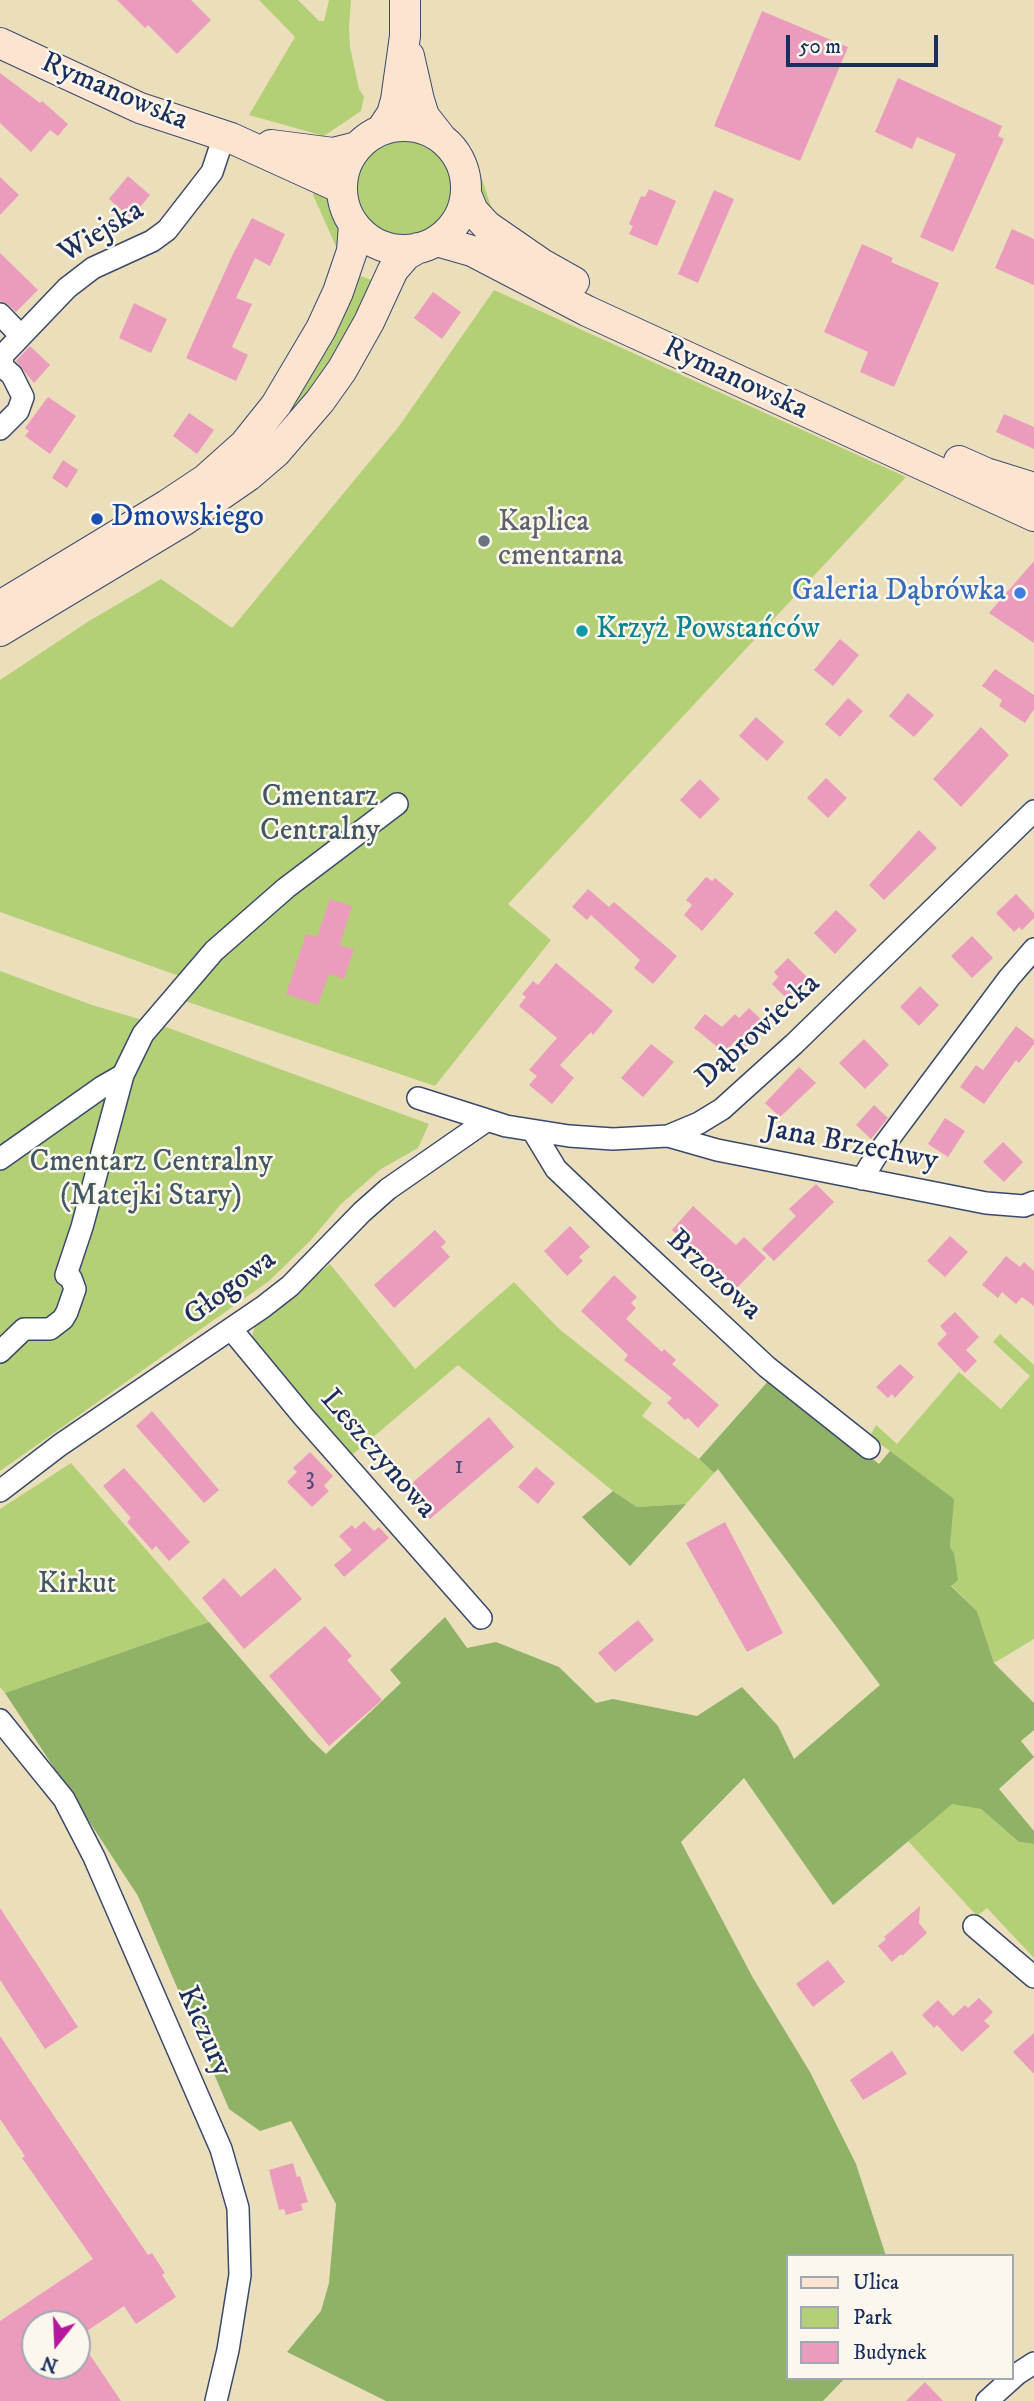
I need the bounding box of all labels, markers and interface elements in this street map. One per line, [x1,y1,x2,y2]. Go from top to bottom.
scale bar [789,21,941,65]
text: 50 m [799,34,841,60]
street label: Rymanowska [35,46,193,140]
street label: Wiejska [53,194,151,272]
street label: Rymanowska [657,331,813,429]
place label: Dmowskiego [111,501,264,537]
place label: Kaplica cmentarna [498,506,623,576]
marker: Dmowskiego [89,511,105,527]
marker: Kaplica cmentarna [476,533,492,549]
place label: Galeria Dąbrówka [792,575,1006,611]
marker: Galeria Dąbrówka [1012,585,1028,601]
place label: Krzyż Powstańców [596,613,820,649]
marker: Krzyż Powstańców [574,623,590,639]
park label: Cmentarz Centralny [260,781,380,852]
street label: Dąbrowiecka [690,967,828,1097]
street label: Jana Brzechwy [761,1112,941,1180]
park label: Cmentarz Centralny (Matejki Stary) [29,1146,273,1216]
street label: Brzozowa [658,1223,768,1329]
street label: Głogowa [178,1243,284,1335]
street label: Leszczynowa [311,1383,443,1527]
house number: 1 [454,1452,464,1484]
house number: 3 [305,1463,315,1495]
park label: Kirkut [38,1568,116,1604]
street label: Kiczury [167,1981,239,2083]
legend [786,2254,1013,2380]
text: Ulica [853,2270,899,2296]
text: Park [853,2305,892,2331]
north arrow [21,2310,91,2380]
text: Budynek [853,2340,927,2366]
text: N [39,2350,61,2377]

